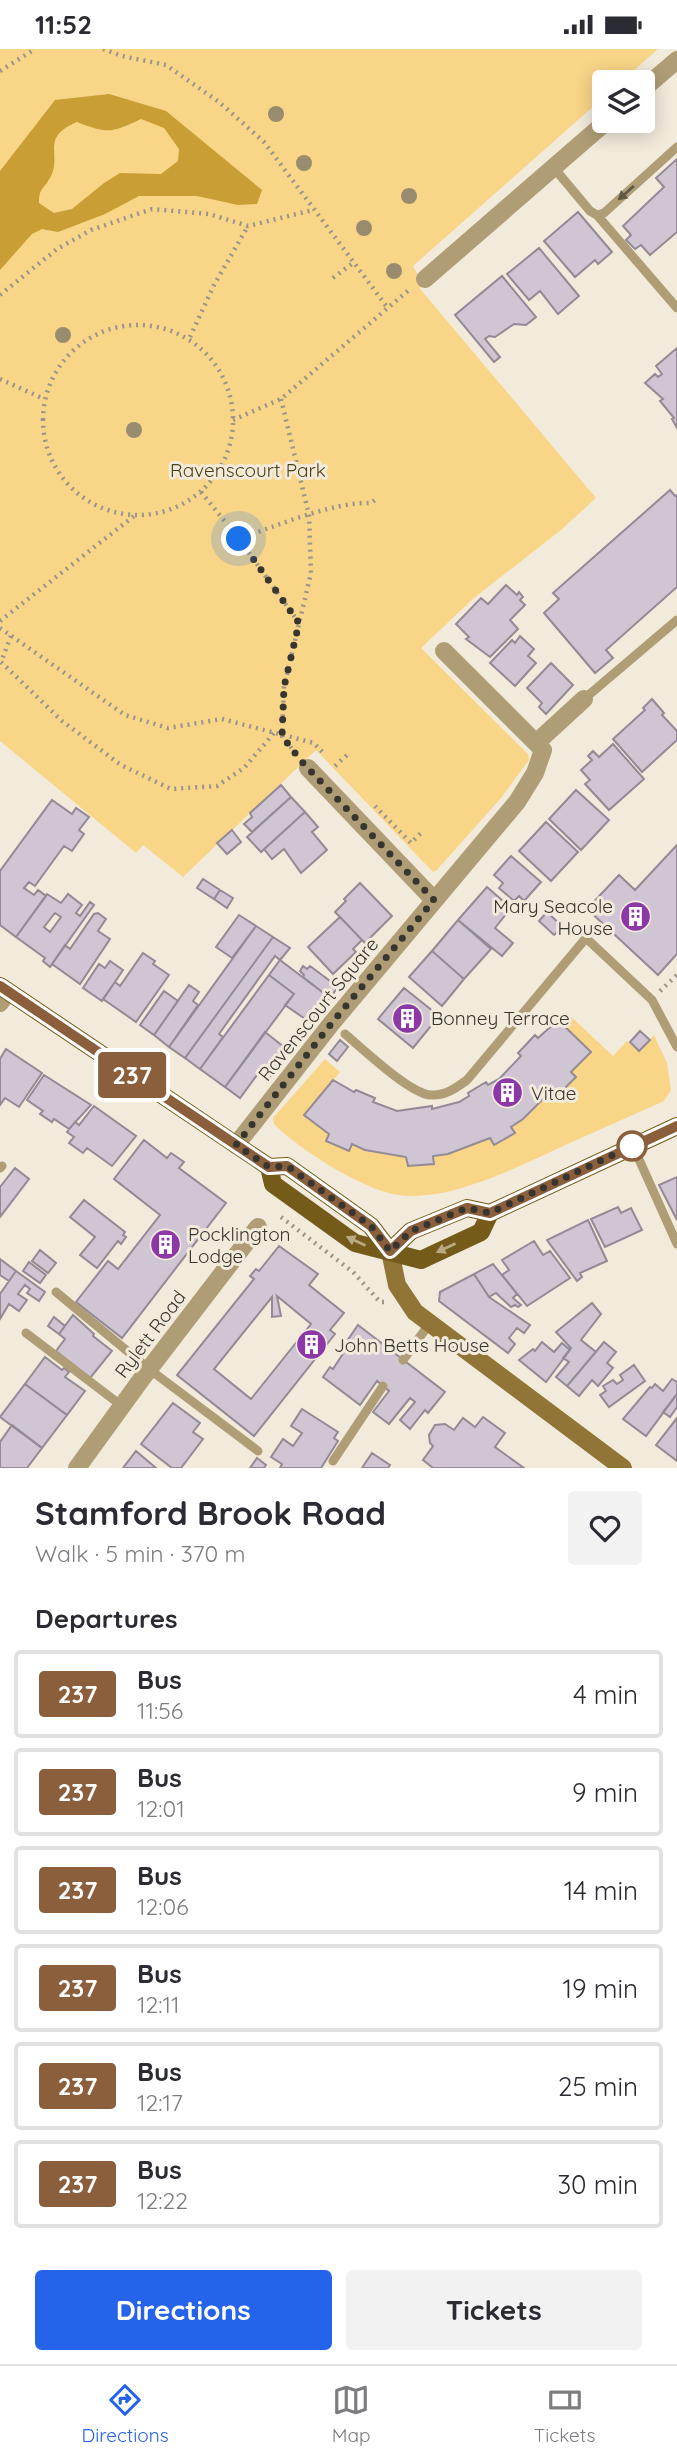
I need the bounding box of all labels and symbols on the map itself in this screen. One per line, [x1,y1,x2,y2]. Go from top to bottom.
one-way arrow [617,185,635,201]
park label: Ravenscourt Park [170,458,326,482]
your location [221,521,256,556]
place label: Mary Seacole House [493,894,613,940]
building icon: Mary Seacole House [619,900,653,934]
street label: Ravenscourt Square [253,932,383,1086]
building icon: Bonney Terrace [391,1001,425,1035]
place label: Bonney Terrace [431,1006,570,1030]
line badge: 237 [92,1052,172,1098]
building icon: Vitae [491,1076,525,1110]
place label: Vitae [531,1081,576,1105]
unlabelled marker [617,1131,647,1161]
place label: Pocklington Lodge [188,1222,291,1268]
building icon: Pocklington Lodge [148,1228,182,1262]
one-way arrow [346,1235,366,1247]
one-way arrow [436,1242,456,1254]
street label: Rylett Road [109,1285,191,1383]
building icon: John Betts House [294,1328,328,1362]
place label: John Betts House [334,1333,489,1357]

